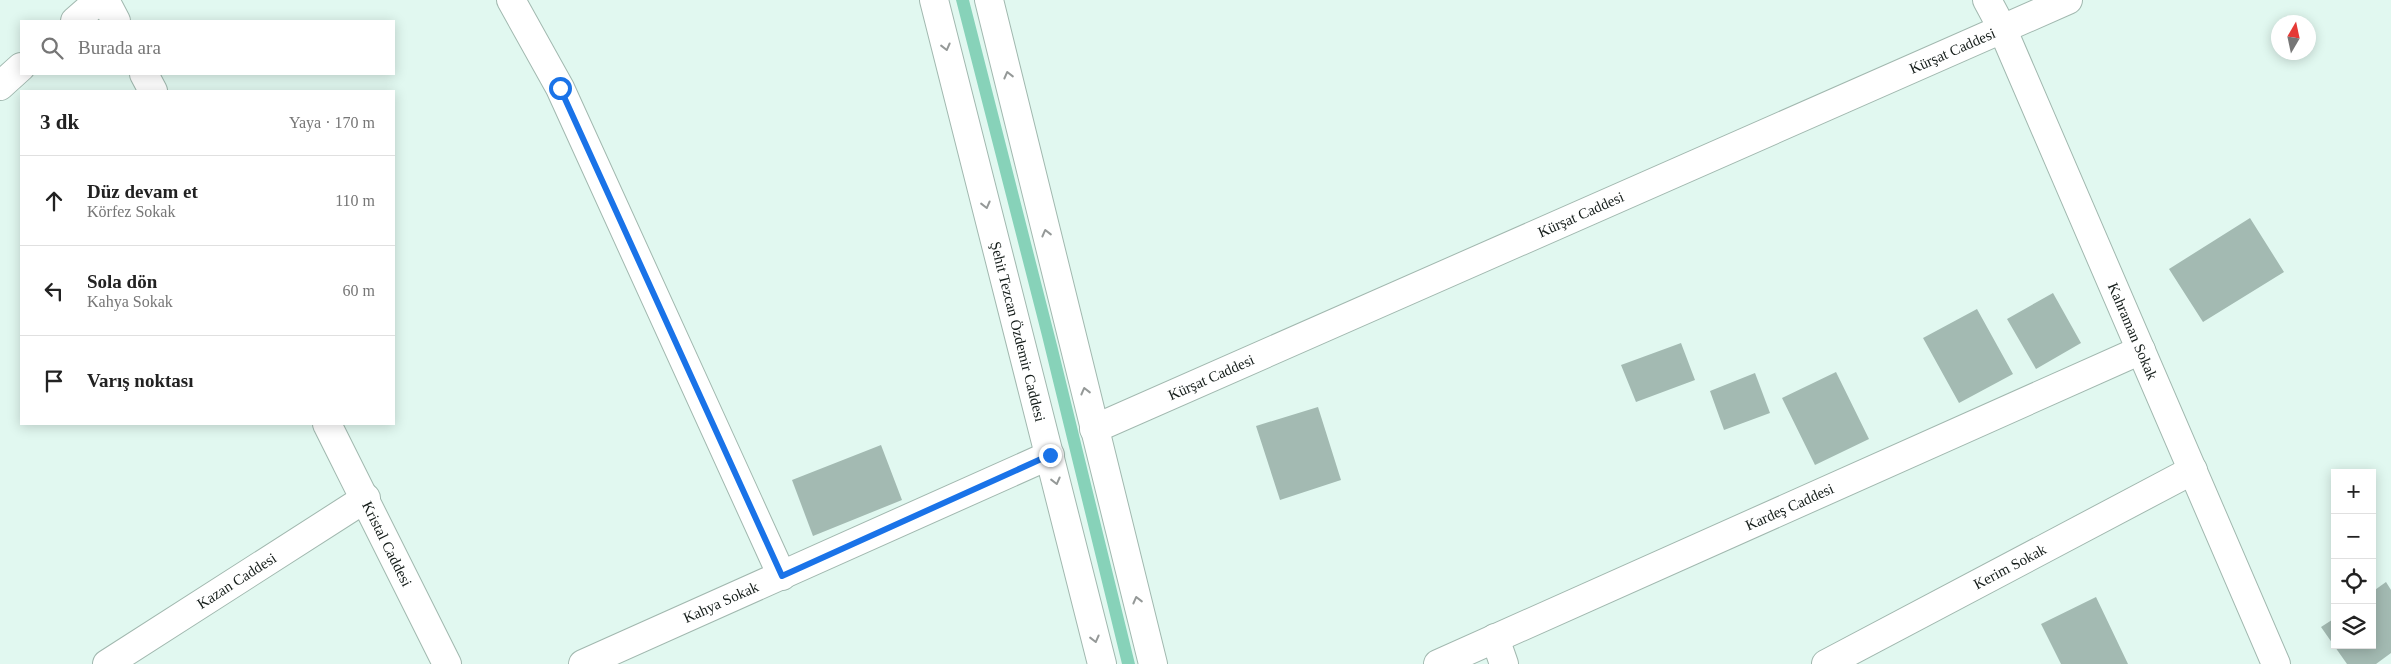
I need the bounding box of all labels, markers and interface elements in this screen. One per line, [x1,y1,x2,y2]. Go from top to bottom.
north arrow [2271,15,2316,60]
search box [20,20,395,75]
street label: Kürşat Caddesi [1907,25,1998,77]
icon: search [38,34,66,62]
text: Burada ara [78,37,161,58]
one-way arrow [940,43,951,52]
one-way arrow [1003,71,1014,80]
route start [549,77,572,100]
text: 3 dk [40,110,79,134]
text: Yaya · 170 m [289,114,375,131]
text: Düz devam et [87,181,198,202]
icon: ahead [40,187,68,215]
street label: Kürşat Caddesi [1535,189,1626,240]
text: 110 m [335,192,375,209]
one-way arrow [980,200,991,209]
text: Körfez Sokak [87,203,175,220]
one-way arrow [1041,229,1052,238]
street label: Şehit Tezcan Özdemir Caddesi [987,240,1048,423]
text: Sola dön [87,271,157,292]
icon: left [40,277,68,305]
street label: Kahraman Sokak [2105,280,2161,383]
text: 60 m [343,282,375,299]
text: Kahya Sokak [87,293,173,310]
street label: Kürşat Caddesi [1166,352,1257,403]
icon: arrive [40,367,68,395]
text: Varış noktası [87,370,193,391]
one-way arrow [1080,387,1091,396]
route end [1039,444,1062,467]
map controls [2331,469,2376,649]
button: + [2331,469,2376,514]
one-way arrow [1050,476,1061,485]
street label: Kardeş Caddesi [1743,480,1836,534]
street label: Kristal Caddesi [359,499,415,589]
button: − [2331,514,2376,559]
street label: Kerim Sokak [1971,541,2049,592]
street label: Kazan Caddesi [194,550,279,612]
button: locate [2331,559,2376,604]
street label: Kahya Sokak [681,578,761,626]
one-way arrow [1132,595,1143,604]
button: layers [2331,604,2376,649]
one-way arrow [1090,634,1100,642]

